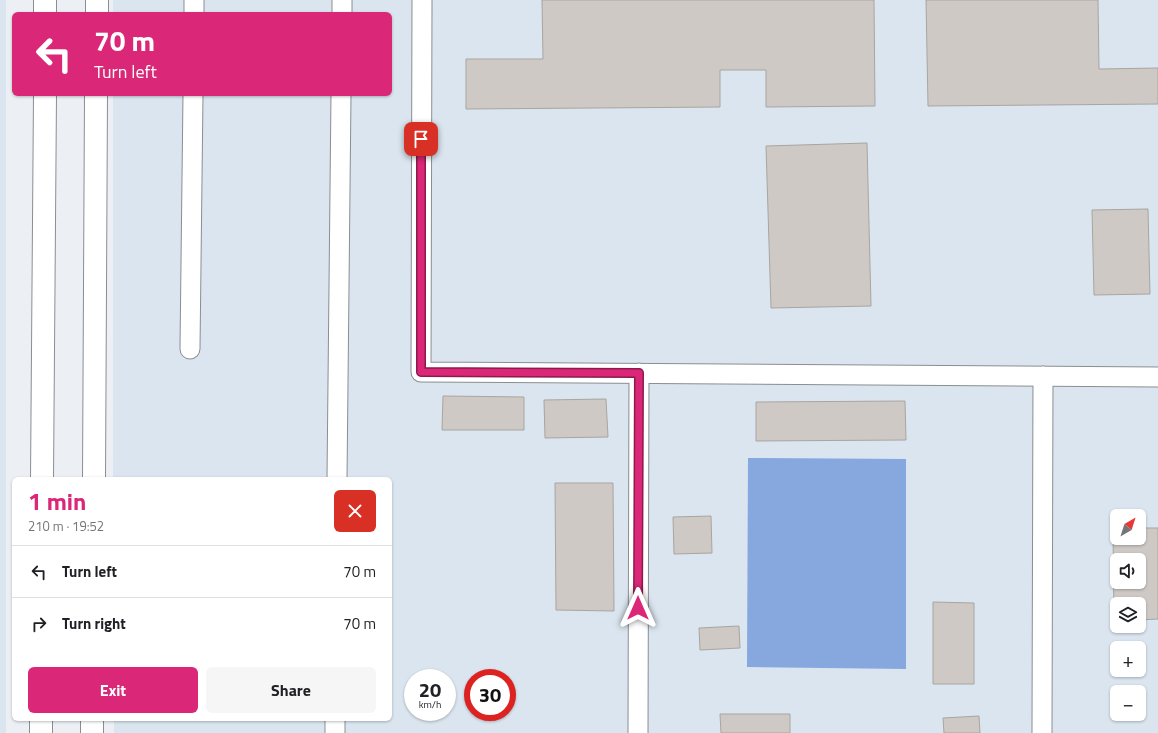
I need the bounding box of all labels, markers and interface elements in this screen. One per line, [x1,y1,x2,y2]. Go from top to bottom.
text: 70 m [94,19,155,62]
icon: left [28,28,80,80]
text: Turn left [94,58,157,85]
pin [404,122,438,156]
icon: arrive [410,128,432,150]
text: 1 min [28,483,86,519]
button: close [334,490,376,532]
north arrow [1110,509,1146,545]
map controls [1110,509,1146,721]
text: 210 m · 19:52 [28,516,104,536]
button: sound [1110,553,1146,589]
text: Turn left [62,560,117,583]
text: 70 m [343,560,376,583]
icon: left [28,561,50,583]
position arrow [617,587,659,629]
button: layers [1110,597,1146,633]
text: Turn right [62,612,126,635]
text: 70 m [343,612,376,635]
icon: right [28,613,50,635]
button: + [1110,641,1146,677]
button: Exit [28,667,198,713]
button: Share [206,667,376,713]
speed limit sign: 30 [464,669,516,721]
text: 20 [419,674,441,705]
button: − [1110,685,1146,721]
text: km/h [419,697,441,712]

